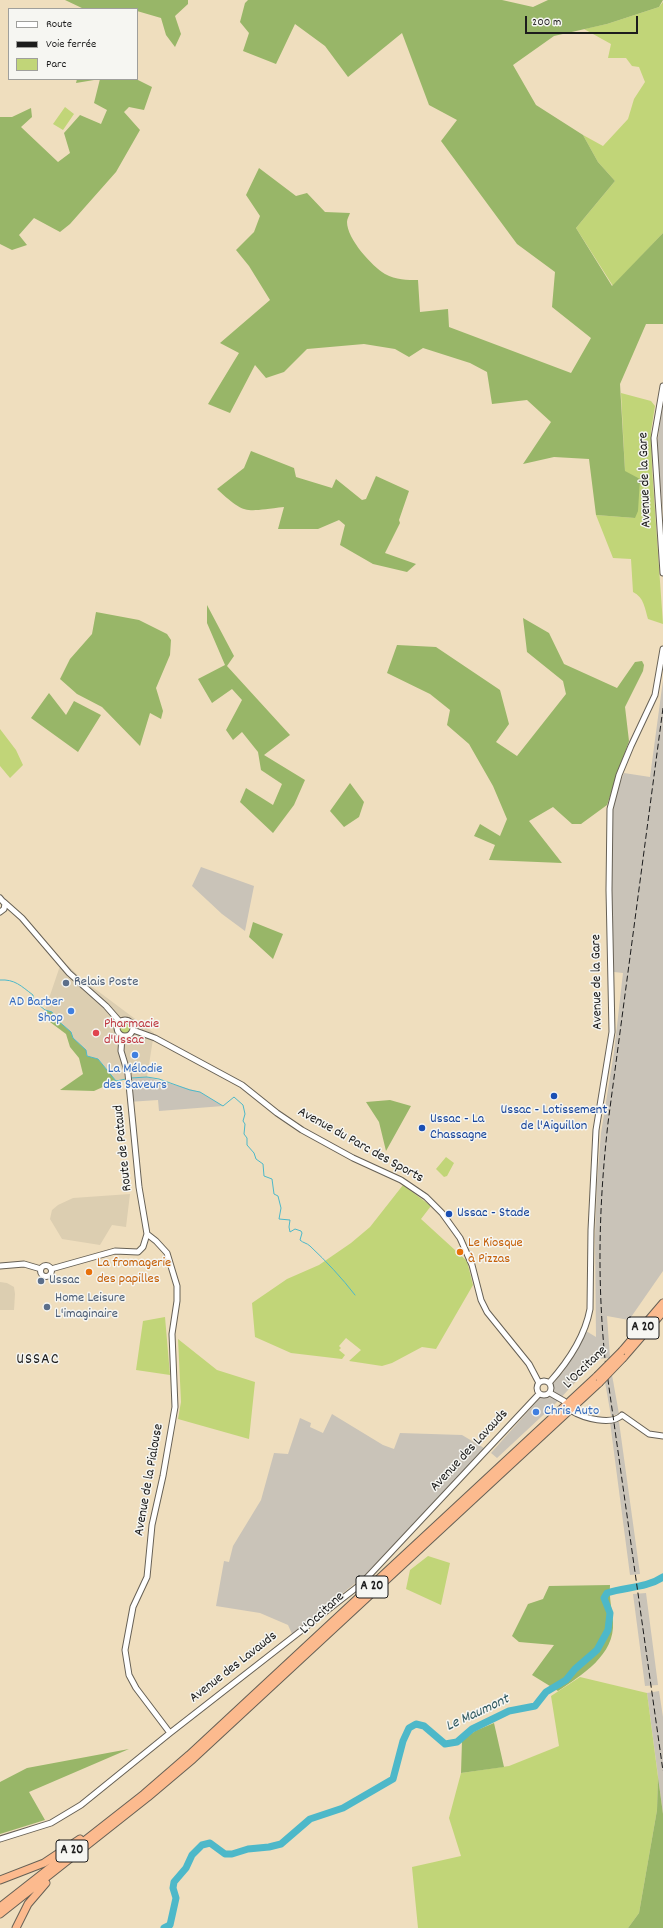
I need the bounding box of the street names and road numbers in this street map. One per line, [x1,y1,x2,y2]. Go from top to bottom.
street label: Avenue de la Gare [636,432,656,528]
street label: Avenue de la Gare [589,934,607,1030]
street label: Route de Pataud [111,1104,137,1192]
street label: Avenue du Parc des Sports [294,1104,426,1188]
road number: A 20 [627,1317,659,1339]
street label: L'Occitane [560,1343,612,1393]
street label: Avenue des Lavauds [428,1406,512,1496]
street label: Avenue de la Pialouse [132,1423,168,1537]
road number: A 20 [356,1576,388,1598]
street label: L'Occitane [297,1589,349,1639]
street label: Avenue des Lavauds [187,1629,281,1707]
road number: A 20 [56,1840,88,1862]

